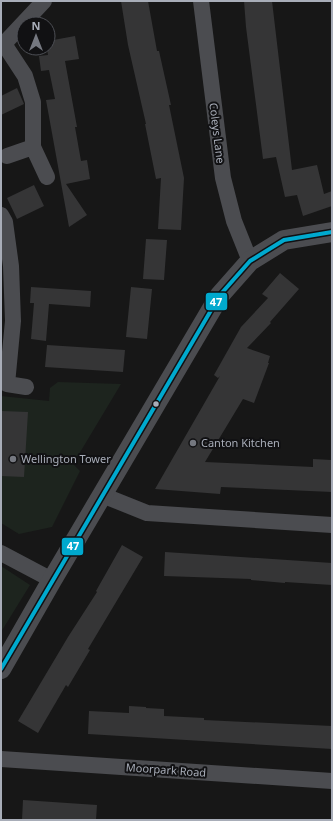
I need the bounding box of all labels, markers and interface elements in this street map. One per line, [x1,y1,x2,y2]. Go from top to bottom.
north arrow [16,16,56,56]
text: N [32,18,40,33]
street label: Coleys Lane [206,102,229,164]
line badge: 47 [205,292,228,311]
text: 47 [210,294,222,309]
unlabelled marker [151,399,161,409]
place label: Canton Kitchen [201,435,280,450]
marker: Canton Kitchen [188,438,198,448]
place label: Wellington Tower [21,451,111,466]
marker: Wellington Tower [8,454,18,464]
line badge: 47 [61,537,84,556]
text: 47 [67,538,79,553]
street label: Moorpark Road [125,759,207,780]

